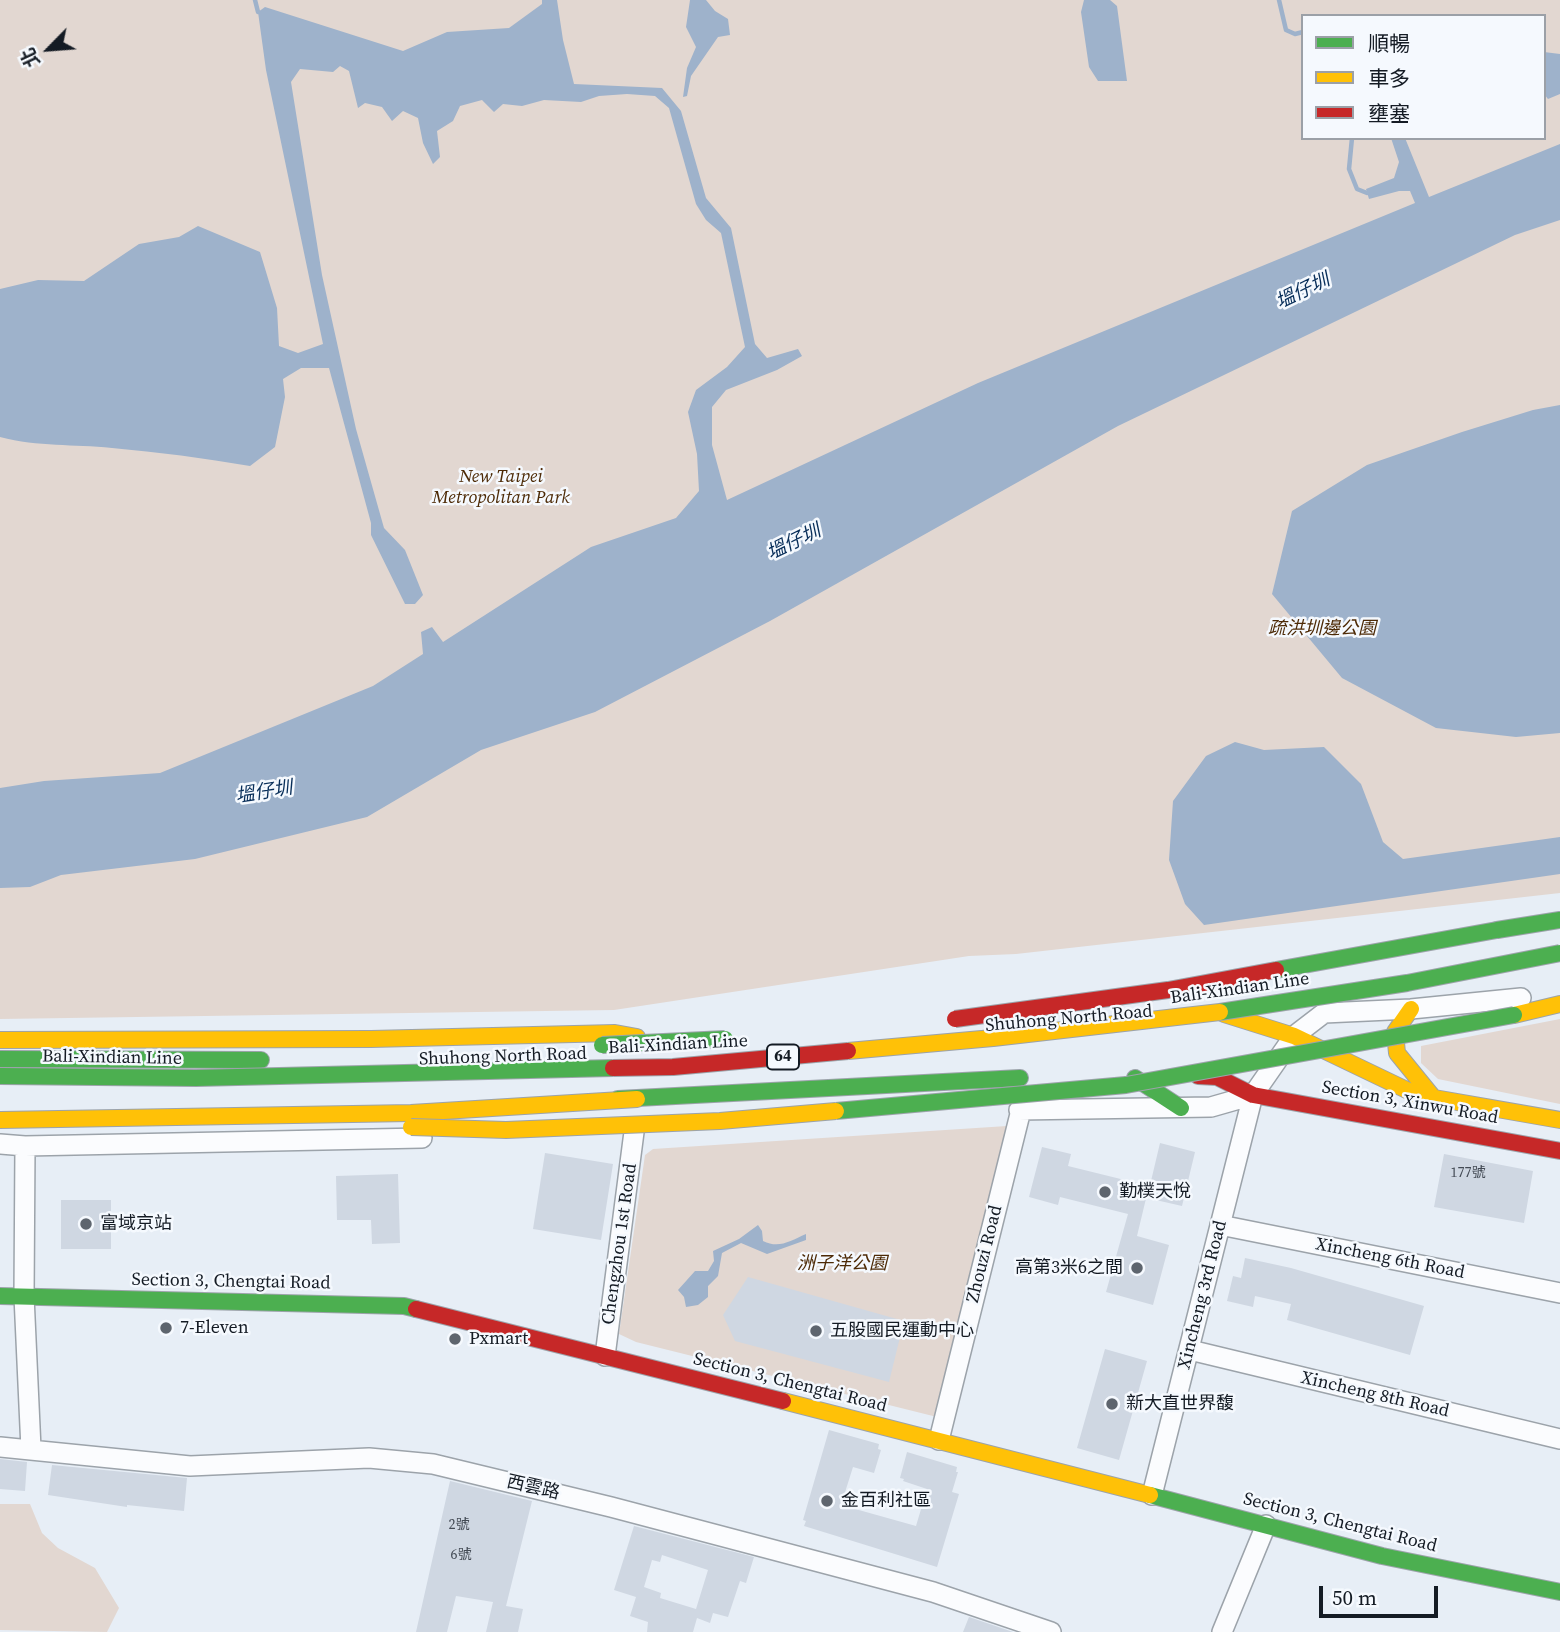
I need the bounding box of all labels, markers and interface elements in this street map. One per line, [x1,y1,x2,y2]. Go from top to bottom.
north arrow [14,14,84,84]
legend [1301,14,1546,140]
text: 順暢 [1368,29,1410,58]
text: 北 [14,44,46,72]
text: 車多 [1368,64,1410,93]
text: 壅塞 [1368,99,1410,128]
water label: 塭仔圳 [1272,269,1334,315]
park label: New Taipei Metropolitan Park [432,466,570,508]
water label: 塭仔圳 [763,520,825,566]
park label: 疏洪圳邊公園 [1268,618,1376,640]
water label: 塭仔圳 [234,777,294,809]
street label: Bali-Xindian Line [1169,969,1311,1009]
street label: Shuhong North Road [984,1001,1154,1037]
street label: Bali-Xindian Line [608,1031,748,1059]
street label: Shuhong North Road [419,1043,587,1071]
road number: 64 [767,1044,799,1070]
street label: Bali-Xindian Line [42,1046,182,1070]
street label: Section 3, Xinwu Road [1320,1077,1500,1129]
street label: Chengzhou 1st Road [598,1162,642,1326]
house number: 177號 [1451,1165,1485,1181]
place label: 勤樸天悅 [1119,1181,1191,1203]
marker: 勤樸天悅 [1097,1184,1113,1200]
street label: Zhouzi Road [962,1203,1008,1305]
place label: 富域京站 [100,1213,172,1235]
marker: 富域京站 [78,1216,94,1232]
street label: Xincheng 3rd Road [1174,1218,1232,1372]
street label: Xincheng 6th Road [1314,1234,1466,1284]
park label: 洲子洋公園 [797,1253,887,1275]
place label: 高第3米6之間 [1015,1257,1123,1279]
marker: 高第3米6之間 [1129,1260,1145,1276]
street label: Section 3, Chengtai Road [131,1269,331,1295]
place label: 7-Eleven [180,1317,249,1339]
marker: 7-Eleven [158,1320,174,1336]
place label: 五股國民運動中心 [830,1320,974,1342]
marker: 五股國民運動中心 [808,1323,824,1339]
place label: Pxmart [469,1328,528,1350]
marker: Pxmart [447,1331,463,1347]
street label: Section 3, Chengtai Road [691,1348,889,1418]
street label: Xincheng 8th Road [1299,1367,1451,1423]
place label: 新大直世界馥 [1126,1393,1234,1415]
marker: 新大直世界馥 [1104,1396,1120,1412]
street label: 西雲路 [504,1471,562,1505]
street label: Section 3, Chengtai Road [1241,1488,1439,1558]
place label: 金百利社區 [841,1490,931,1512]
marker: 金百利社區 [819,1493,835,1509]
house number: 2號 [449,1517,469,1533]
house number: 6號 [451,1547,471,1563]
scale bar [1322,1572,1441,1616]
text: 50 m [1332,1583,1377,1612]

